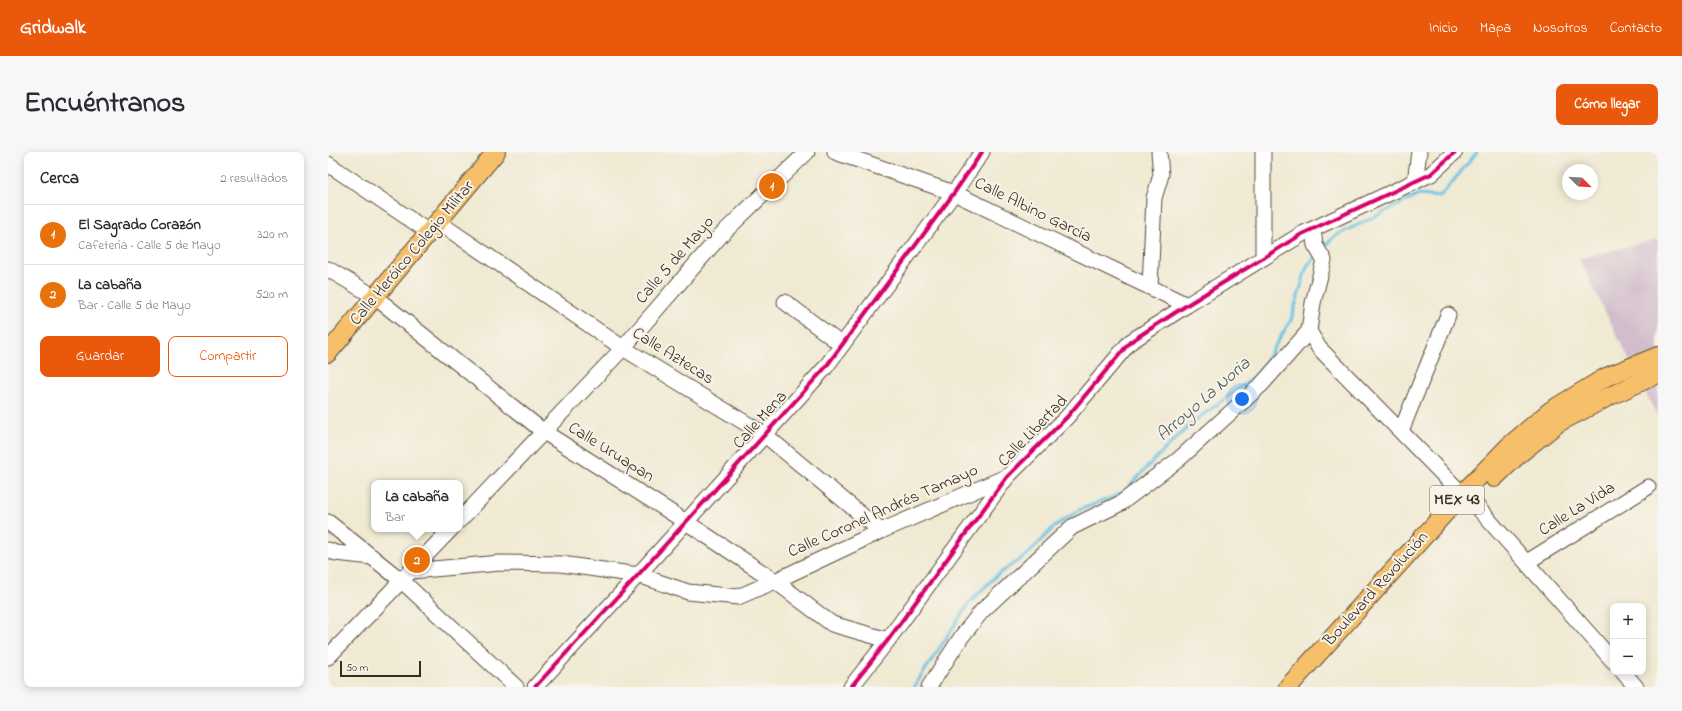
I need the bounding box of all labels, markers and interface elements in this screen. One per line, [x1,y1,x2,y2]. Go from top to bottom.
text: Gridwalk [20,15,86,42]
text: Inicio [1429,18,1458,39]
text: Mapa [1480,18,1511,39]
text: Nosotros [1533,18,1588,39]
text: Contacto [1610,18,1662,39]
text: Encuéntranos [24,84,185,125]
button: Cómo llegar [1556,84,1658,125]
north arrow [1562,164,1598,200]
text: Cerca [40,166,79,191]
text: 2 resultados [220,169,288,188]
pin: 1 [759,171,785,201]
street label: Calle Albino García [970,171,1096,249]
street label: Calle Heróico Colegio Militar [344,174,482,332]
street label: Calle 5 de Mayo [630,210,721,310]
text: El Sagrado Corazón [78,214,201,236]
text: 1 [51,225,55,244]
text: 320 m [257,225,288,244]
text: Cafetería · Calle 5 de Mayo [78,236,221,255]
text: La cabaña [78,274,142,296]
text: 2 [50,285,56,304]
text: 520 m [255,285,288,304]
text: Bar · Calle 5 de Mayo [78,296,191,315]
street label: Calle Aztecas [627,321,719,391]
button: Guardar [40,336,160,377]
button: Compartir [168,336,288,377]
water label: Arroyo La Noria [1151,352,1257,448]
street label: Calle Mena [727,385,793,455]
street label: Calle Libertad [992,389,1074,473]
your location [1232,389,1252,409]
street label: Calle Uruapan [563,415,659,489]
street label: Calle Coronel Andrés Tamayo [784,458,983,565]
street label: Calle La Vida [1534,475,1620,543]
popup [371,480,463,532]
text: La cabaña [385,486,449,508]
road number: MEX 43 [1430,486,1484,514]
text: Bar [385,508,405,527]
street label: Boulevard Revolución [1317,526,1435,653]
pin: 2 [404,545,430,575]
map controls [1610,603,1646,675]
button: + [1610,603,1646,639]
button: − [1610,639,1646,675]
scale bar [340,659,421,678]
text: 50 m [346,660,368,676]

